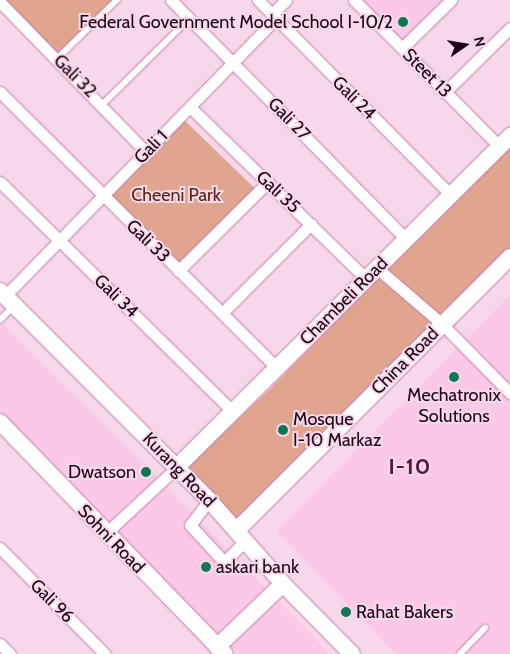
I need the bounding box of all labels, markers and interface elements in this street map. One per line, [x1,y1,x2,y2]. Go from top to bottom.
place label: Federal Government Model School I-10/2 [79,11,393,33]
marker: Federal Government Model School I-10/2 [397,16,409,28]
north arrow [440,20,490,70]
text: N [470,35,489,48]
street label: Steet 13 [398,44,456,102]
street label: Gali 32 [49,50,101,102]
street label: Gali 24 [328,72,380,124]
street label: Gali 27 [263,93,315,145]
street label: Gali 1 [130,126,172,168]
street label: Gali 35 [252,166,304,218]
park label: Cheeni Park [131,184,221,206]
street label: Gali 33 [122,215,174,267]
street label: Chambeli Road [295,252,393,350]
street label: Gali 34 [89,270,143,322]
street label: China Road [367,323,443,399]
marker: Mechatronix Solutions [448,371,460,383]
place label: Mechatronix Solutions [407,385,501,428]
place label: Mosque I-10 Markaz [293,409,381,452]
marker: Mosque I-10 Markaz [277,424,289,436]
street label: Kurang Road [138,428,220,512]
district label: I-10 [388,454,432,480]
place label: Dwatson [68,461,136,483]
marker: Dwatson [140,466,152,478]
street label: Sohni Road [73,500,149,578]
place label: askari bank [216,556,299,578]
marker: askari bank [200,561,212,573]
street label: Gali 96 [26,575,78,627]
place label: Rahat Bakers [356,601,453,623]
marker: Rahat Bakers [340,606,352,618]

